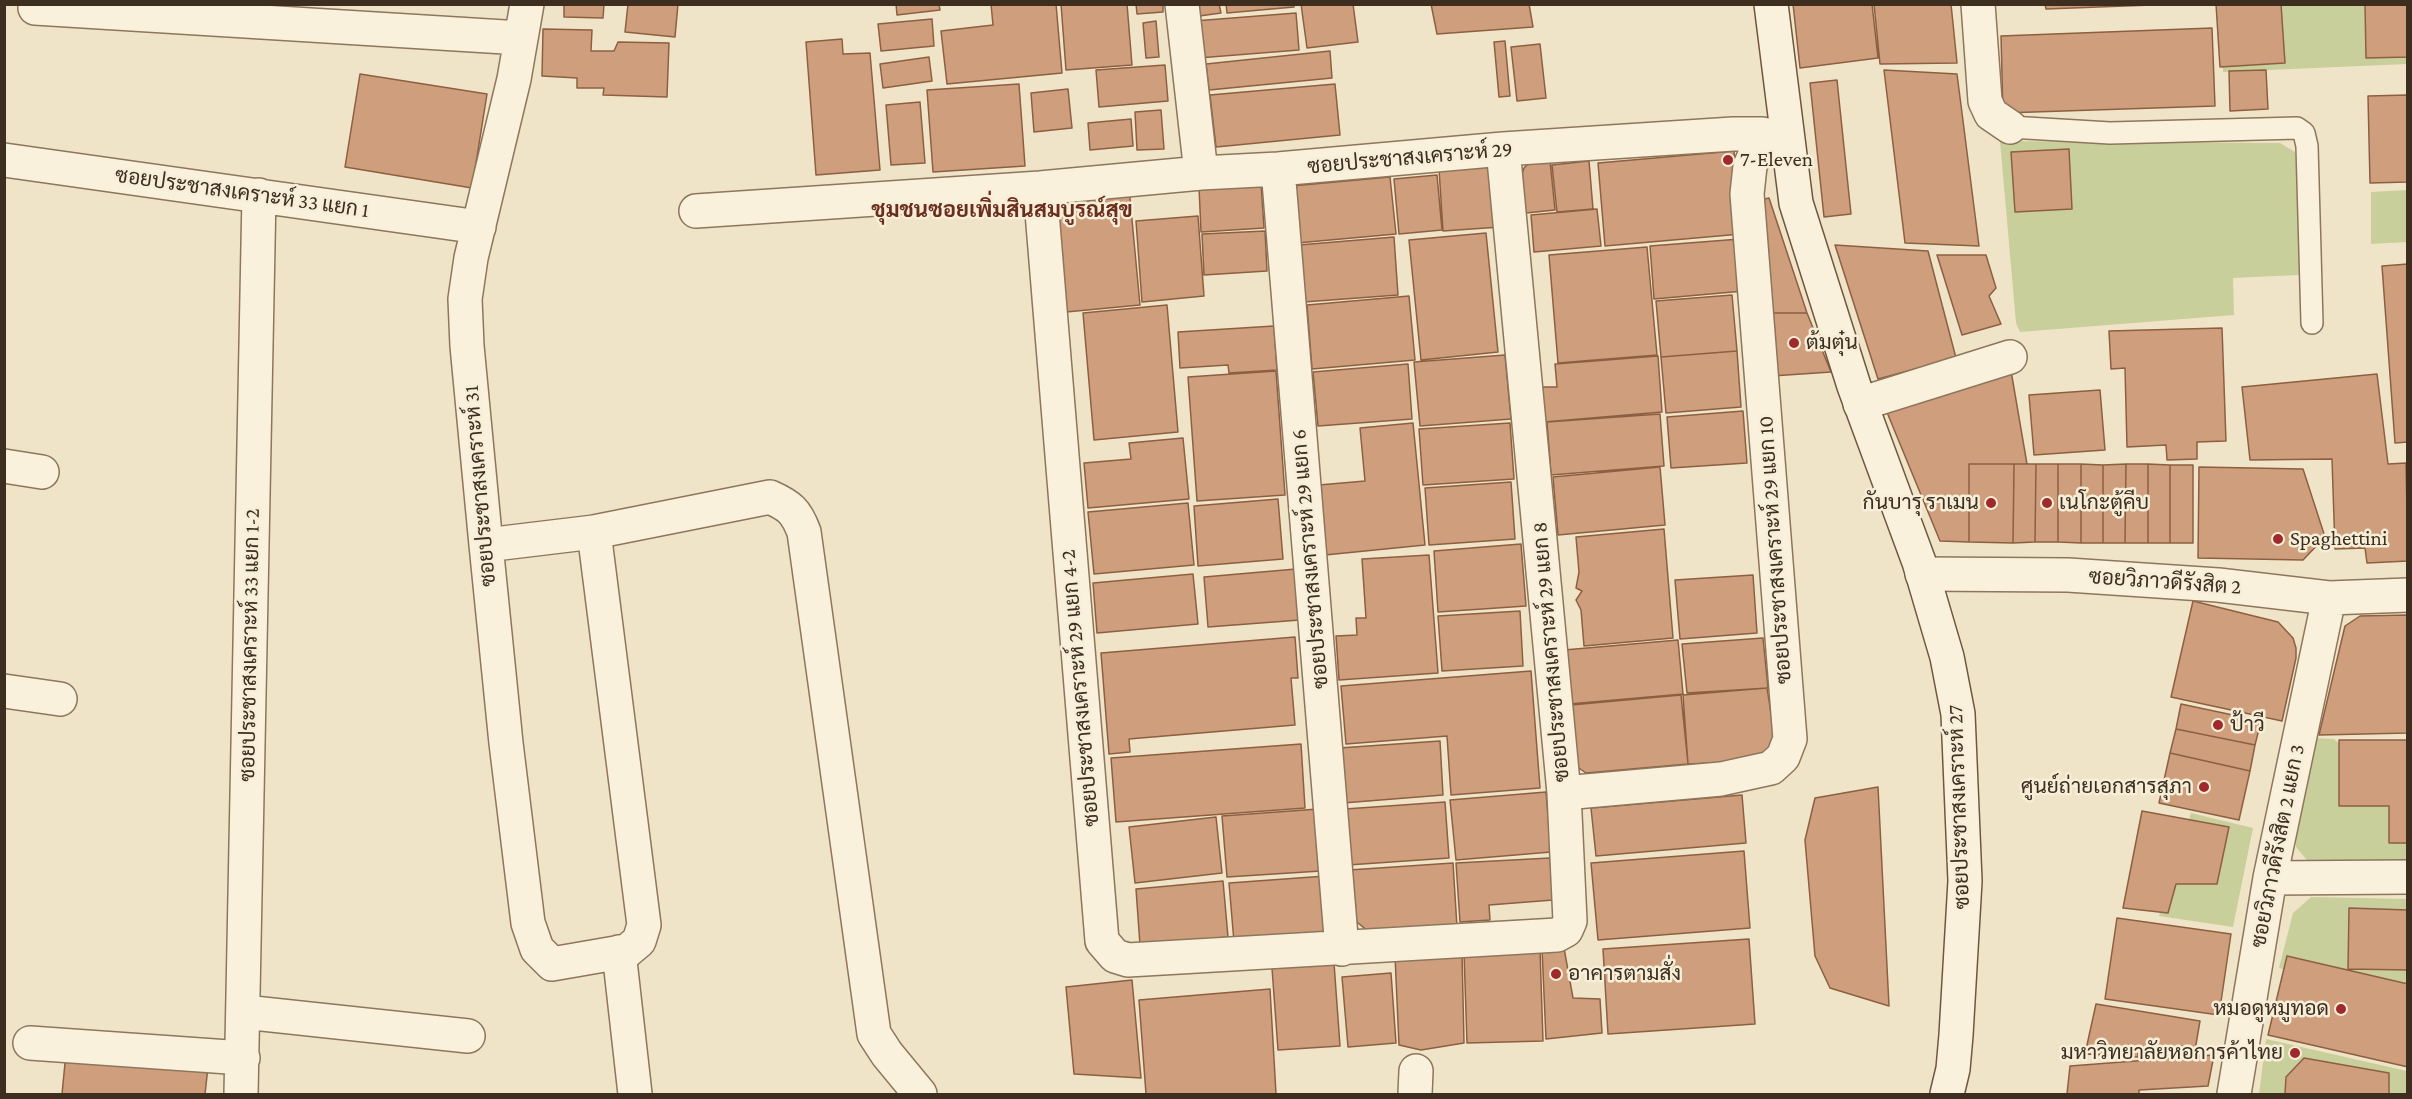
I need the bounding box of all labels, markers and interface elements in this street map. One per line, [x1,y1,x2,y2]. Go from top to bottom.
street label: ซอยประชาสงเคราะห์ 29 [1306,136,1514,180]
place label: 7-Eleven [1740,147,1813,173]
marker: 7-Eleven [1721,153,1735,167]
street label: ซอยประชาสงเคราะห์ 33 แยก 1 [113,163,371,223]
district label: ชุมชนซอยเพิ่มสินสมบูรณ์สุข [871,197,1133,223]
place label: ต้มตุ๋น [1806,330,1858,356]
marker: ต้มตุ๋น [1787,336,1801,350]
street label: ซอยประชาสงเคราะห์ 31 [459,384,501,588]
street label: ซอยประชาสงเคราะห์ 29 แยก 10 [1753,415,1797,685]
street label: ซอยประชาสงเคราะห์ 29 แยก 6 [1286,428,1334,690]
place label: กันบารุ ราเมน [1863,490,1979,516]
place label: เนโกะตู้คีบ [2059,490,2149,516]
marker: กันบารุ ราเมน [1984,496,1998,510]
marker: เนโกะตู้คีบ [2040,496,2054,510]
street label: ซอยประชาสงเคราะห์ 33 แยก 1-2 [235,508,265,782]
street label: ซอยประชาสงเคราะห์ 29 แยก 8 [1527,521,1575,783]
place label: Spaghettini [2290,526,2387,552]
marker: Spaghettini [2271,532,2285,546]
street label: ซอยประชาสงเคราะห์ 29 แยก 4-2 [1055,548,1105,828]
street label: ซอยวิภาวดีรังสิต 2 [2088,564,2242,600]
street label: ซอยประชาสงเคราะห์ 27 [1943,704,1975,910]
place label: ป้าวี [2230,712,2265,738]
marker: ป้าวี [2211,718,2225,732]
street label: ซอยวิภาวดีรังสิต 2 แยก 3 [2246,742,2310,950]
place label: ศูนย์ถ่ายเอกสารสุภา [2021,774,2192,800]
marker: ศูนย์ถ่ายเอกสารสุภา [2197,780,2211,794]
place label: อาคารตามสั่ง [1568,961,1681,987]
marker: อาคารตามสั่ง [1549,967,1563,981]
place label: หมอดูหมูทอด [2213,996,2329,1022]
marker: หมอดูหมูทอด [2334,1002,2348,1016]
place label: มหาวิทยาลัยหอการค้าไทย [2061,1040,2283,1066]
marker: มหาวิทยาลัยหอการค้าไทย [2288,1046,2302,1060]

